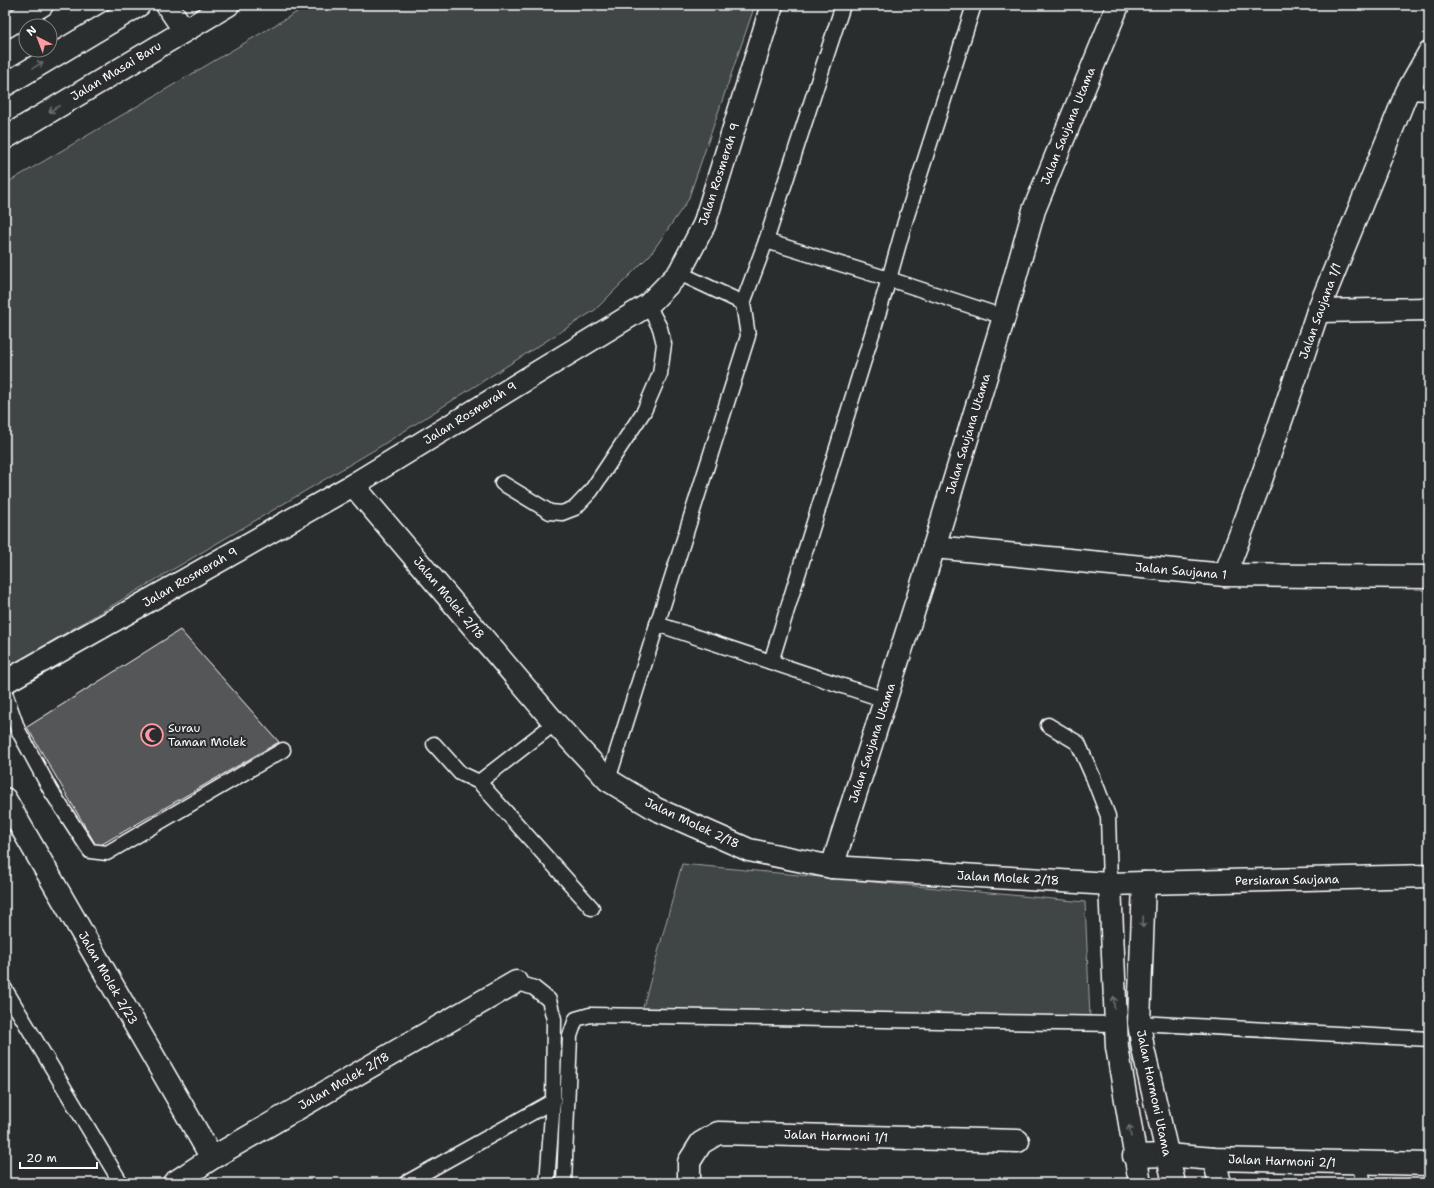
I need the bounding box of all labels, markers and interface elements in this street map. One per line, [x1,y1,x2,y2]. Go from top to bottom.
north arrow [18,18,58,58]
text: N [23,22,40,39]
street label: Jalan Masai Baru [68,38,164,104]
one-way arrow [32,61,44,69]
street label: Jalan Saujana Utama [1037,64,1099,187]
one-way arrow [48,105,60,113]
street label: Jalan Rosmerah 9 [695,121,743,227]
street label: Jalan Saujana 1/1 [1295,261,1345,361]
street label: Jalan Saujana Utama [942,371,994,496]
street label: Jalan Rosmerah 9 [420,378,520,448]
street label: Jalan Rosmerah 9 [140,543,240,611]
street label: Jalan Molek 2/18 [410,554,488,642]
street label: Jalan Saujana 1 [1134,559,1228,583]
street label: Jalan Saujana Utama [845,680,899,805]
place label: Surau Taman Molek [168,720,246,750]
mosque icon: Surau Taman Molek [139,722,165,748]
street label: Jalan Molek 2/18 [642,794,742,852]
street label: Jalan Molek 2/18 [956,867,1060,889]
street label: Persiaran Saujana [1235,871,1340,889]
one-way arrow [1139,915,1147,928]
street label: Jalan Molek 2/23 [75,928,141,1028]
one-way arrow [1111,996,1118,1009]
street label: Jalan Harmoni Utama [1133,1028,1175,1158]
street label: Jalan Molek 2/18 [296,1048,392,1114]
one-way arrow [1126,1125,1134,1138]
street label: Jalan Harmoni 1/1 [784,1126,888,1146]
scale bar [20,1144,97,1170]
text: 20 m [26,1150,57,1166]
street label: Jalan Harmoni 2/1 [1228,1151,1336,1171]

